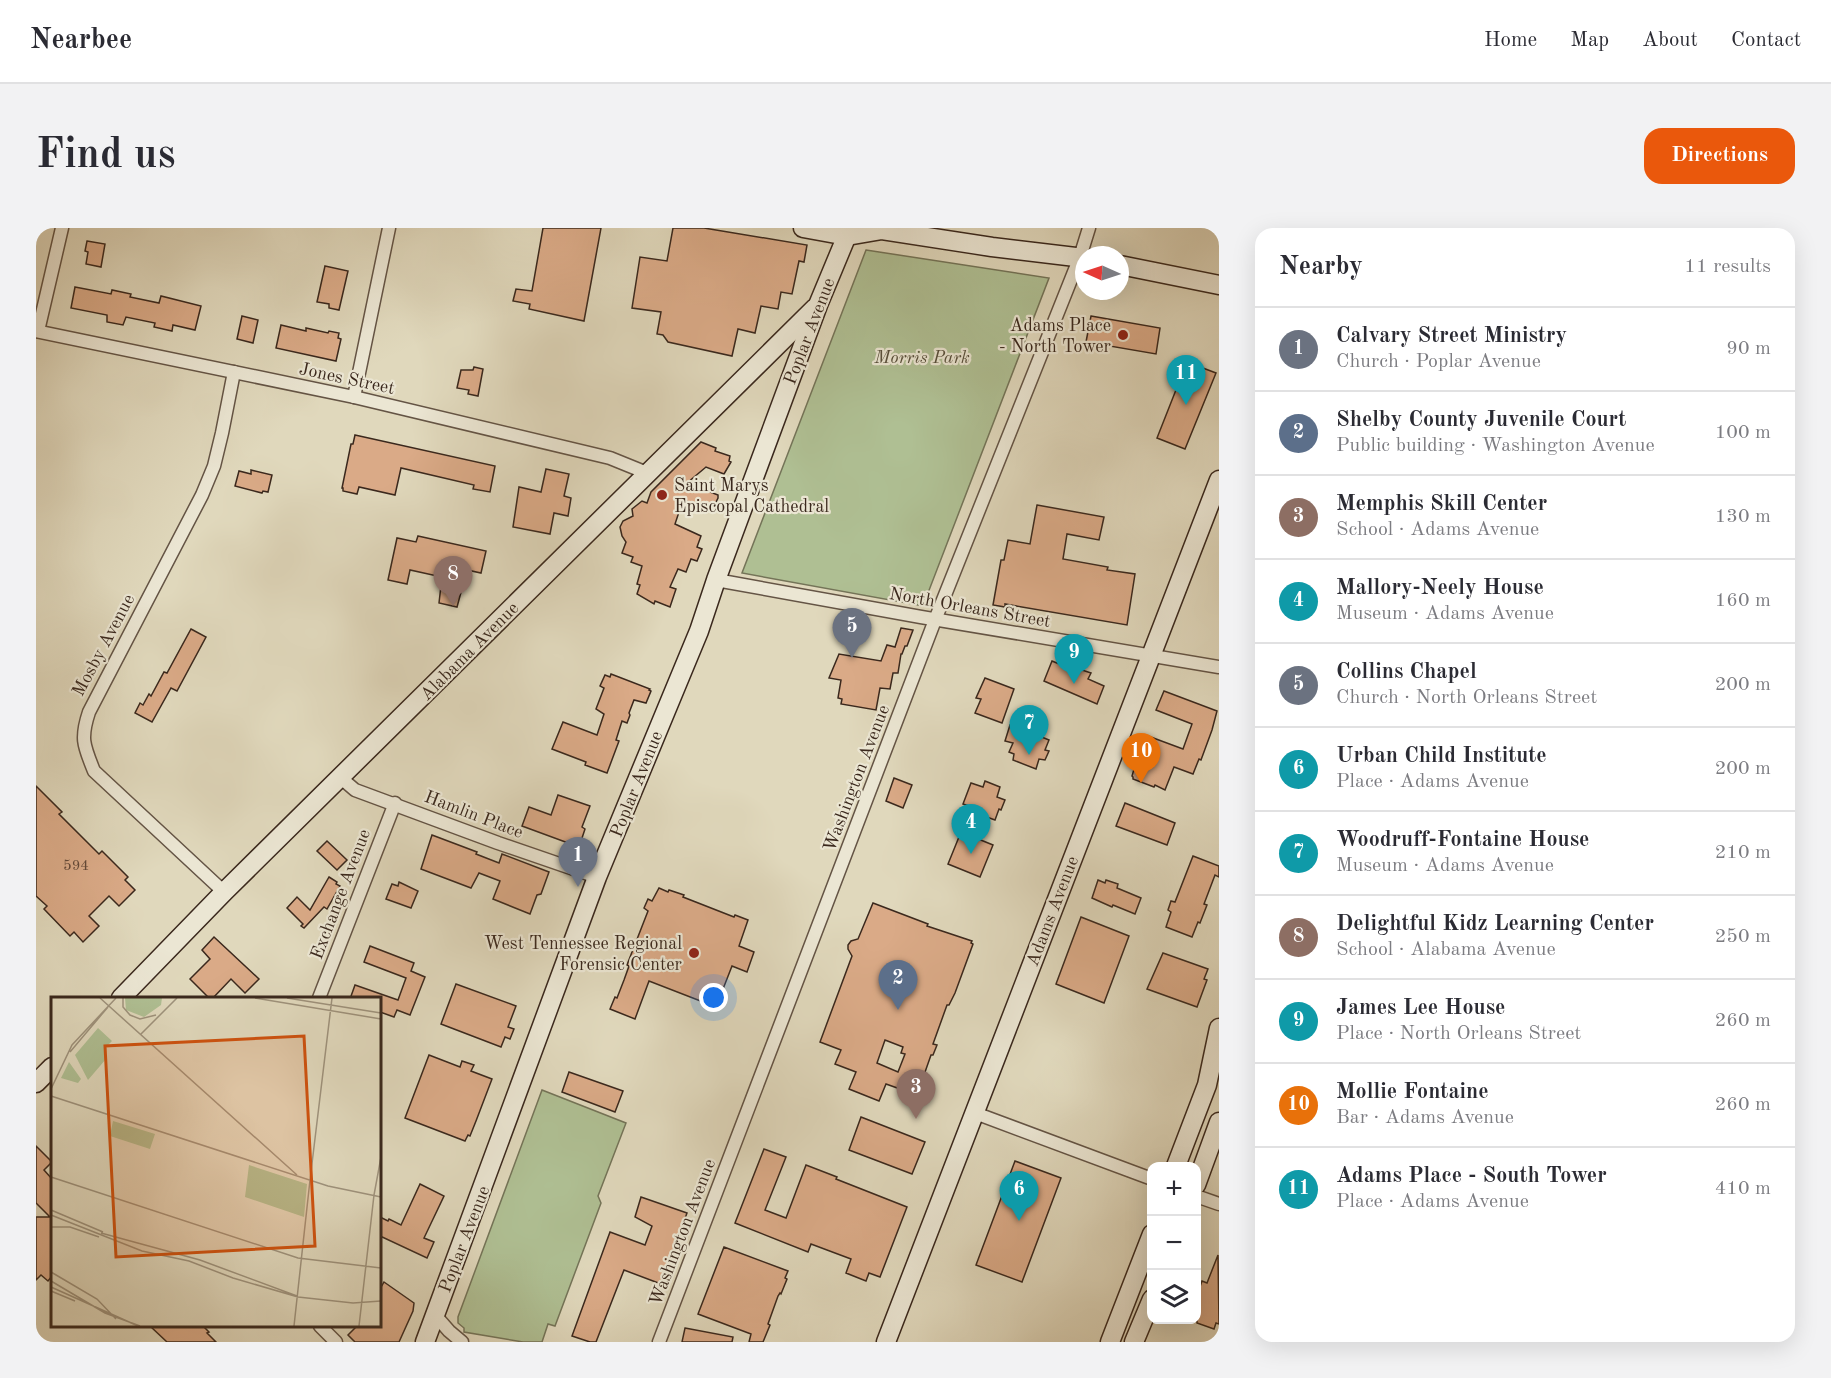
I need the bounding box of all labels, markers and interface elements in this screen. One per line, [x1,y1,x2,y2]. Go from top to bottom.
text: Nearbee [30,27,132,55]
text: Home [1484,30,1537,51]
text: Map [1570,30,1609,51]
text: About [1642,30,1698,51]
text: Contact [1731,30,1801,51]
button: Directions [1644,128,1795,184]
text: Find us [36,135,175,177]
north arrow [1075,246,1129,300]
text: Nearby [1279,254,1363,280]
text: 11 results [1684,257,1771,277]
street label: Poplar Avenue [781,275,839,387]
place label: Adams Place - North Tower [999,317,1112,356]
text: Calvary Street Ministry [1336,325,1567,347]
marker: Adams Place - North Tower [1116,328,1130,342]
text: 1 [1293,339,1304,359]
text: 90 m [1726,339,1771,359]
park label: Morris Park [873,349,970,367]
text: Church · Poplar Avenue [1336,352,1541,372]
pin: 11 [1166,356,1206,405]
street label: Jones Street [297,360,396,398]
text: Shelby County Juvenile Court [1336,409,1626,431]
text: 2 [1293,423,1304,443]
text: 100 m [1715,423,1771,443]
text: Public building · Washington Avenue [1336,436,1655,456]
place label: Saint Marys Episcopal Cathedral [674,477,829,516]
marker: Saint Marys Episcopal Cathedral [655,488,669,502]
text: Memphis Skill Center [1336,493,1547,515]
text: 3 [1293,507,1304,527]
text: 130 m [1715,507,1771,527]
text: School · Adams Avenue [1336,520,1539,540]
pin: 8 [434,556,472,606]
text: Mallory-Neely House [1336,577,1544,599]
street label: North Orleans Street [888,585,1052,631]
street label: Mosby Avenue [69,591,138,699]
text: 4 [1293,591,1304,611]
text: 160 m [1715,591,1771,611]
street label: Alabama Avenue [417,599,522,704]
text: Museum · Adams Avenue [1336,604,1554,624]
pin: 5 [832,608,872,658]
pin: 9 [1054,634,1094,684]
text: Collins Chapel [1336,661,1477,683]
text: 5 [1293,675,1304,695]
text: 200 m [1715,675,1771,695]
text: Church · North Orleans Street [1336,688,1597,708]
street label: Washington Avenue [821,702,893,854]
pin: 7 [1010,706,1048,755]
street label: Poplar Avenue [607,729,666,840]
pin: 10 [1122,734,1160,783]
text: Urban Child Institute [1336,745,1547,767]
text: 6 [1293,759,1304,779]
text: 200 m [1715,759,1771,779]
text: Place · Adams Avenue [1336,772,1529,792]
street label: Hamlin Place [422,788,525,842]
pin: 4 [952,804,990,854]
street label: Exchange Avenue [308,827,374,962]
text: Woodruff-Fontaine House [1336,829,1590,851]
pin: 1 [558,838,598,887]
text: 7 [1293,843,1304,863]
text: 210 m [1715,843,1771,863]
street label: Adams Avenue [1024,854,1082,969]
text: Museum · Adams Avenue [1336,856,1554,876]
house number: 594 [63,859,89,874]
text: Delightful Kidz Learning Center [1336,913,1654,935]
text: 8 [1293,927,1304,947]
text: 250 m [1715,927,1771,947]
place label: West Tennessee Regional Forensic Center [484,935,683,974]
text: School · Alabama Avenue [1336,940,1556,960]
marker: West Tennessee Regional Forensic Center [687,946,701,960]
pin: 2 [878,960,918,1010]
your location [699,983,728,1012]
inset map [51,997,381,1327]
text: James Lee House [1336,997,1506,1019]
text: 9 [1293,1011,1304,1031]
text: 260 m [1715,1011,1771,1031]
text: Place · North Orleans Street [1336,1024,1581,1044]
pin: 3 [896,1070,936,1119]
text: Mollie Fontaine [1336,1081,1489,1103]
text: 10 [1287,1095,1310,1115]
text: 260 m [1715,1095,1771,1115]
text: Bar · Adams Avenue [1336,1108,1514,1128]
street label: Washington Avenue [647,1156,719,1308]
map controls [1147,1162,1201,1324]
button: + [1147,1162,1201,1216]
text: Adams Place - South Tower [1336,1165,1607,1187]
pin: 6 [1000,1172,1038,1221]
text: 11 [1287,1179,1310,1199]
text: 410 m [1715,1179,1771,1199]
street label: Poplar Avenue [436,1183,494,1295]
text: Place · Adams Avenue [1336,1192,1529,1212]
button: − [1147,1216,1201,1270]
button: layers [1147,1270,1201,1324]

